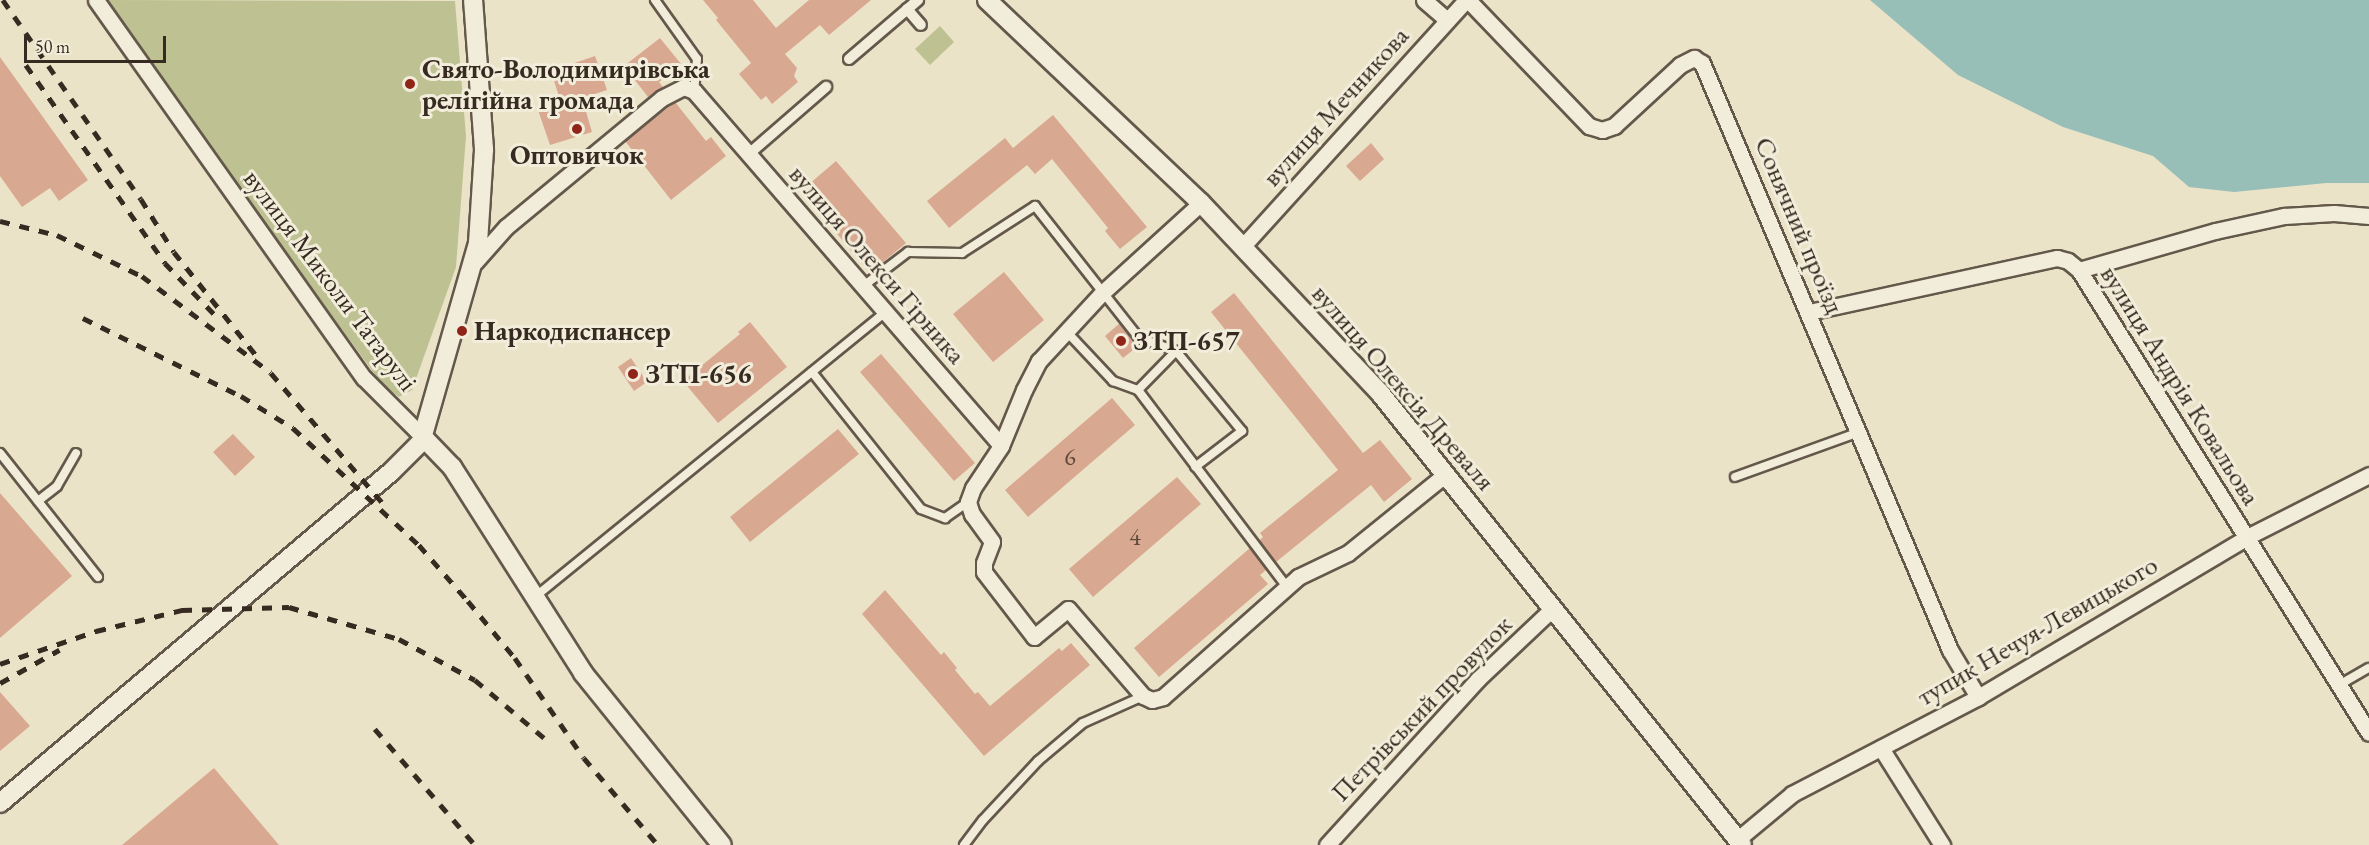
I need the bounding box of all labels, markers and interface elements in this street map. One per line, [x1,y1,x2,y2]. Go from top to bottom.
street label: вулиця Мечникова [1255,20,1415,192]
scale bar [27,24,170,62]
text: 50 m [35,35,70,58]
place label: Свято-Володимирівська релігійна громада [422,52,710,115]
marker: Свято-Володимирівська релігійна громада [403,77,417,91]
marker: Оптовичок [570,122,584,136]
street label: Сонячний проїзд [1748,132,1852,318]
place label: Оптовичок [510,139,644,171]
street label: вулиця Олекси Гірника [783,158,973,370]
street label: вулиця Миколи Татарулі [237,163,425,397]
street label: вулиця Андрія Ковальова [2094,259,2268,511]
street label: вулиця Олексія Древаля [1306,277,1502,497]
place label: Наркодиспансер [474,315,671,347]
marker: Наркодиспансер [455,324,469,338]
place label: ЗТП-657 [1133,325,1239,357]
marker: ЗТП-657 [1114,334,1128,348]
place label: ЗТП-656 [645,358,751,390]
marker: ЗТП-656 [626,367,640,381]
house number: 6 [1064,443,1076,471]
house number: 4 [1129,523,1141,551]
street label: тупик Нечуя-Левицького [1911,548,2163,712]
street label: Петрівський провулок [1324,608,1518,808]

